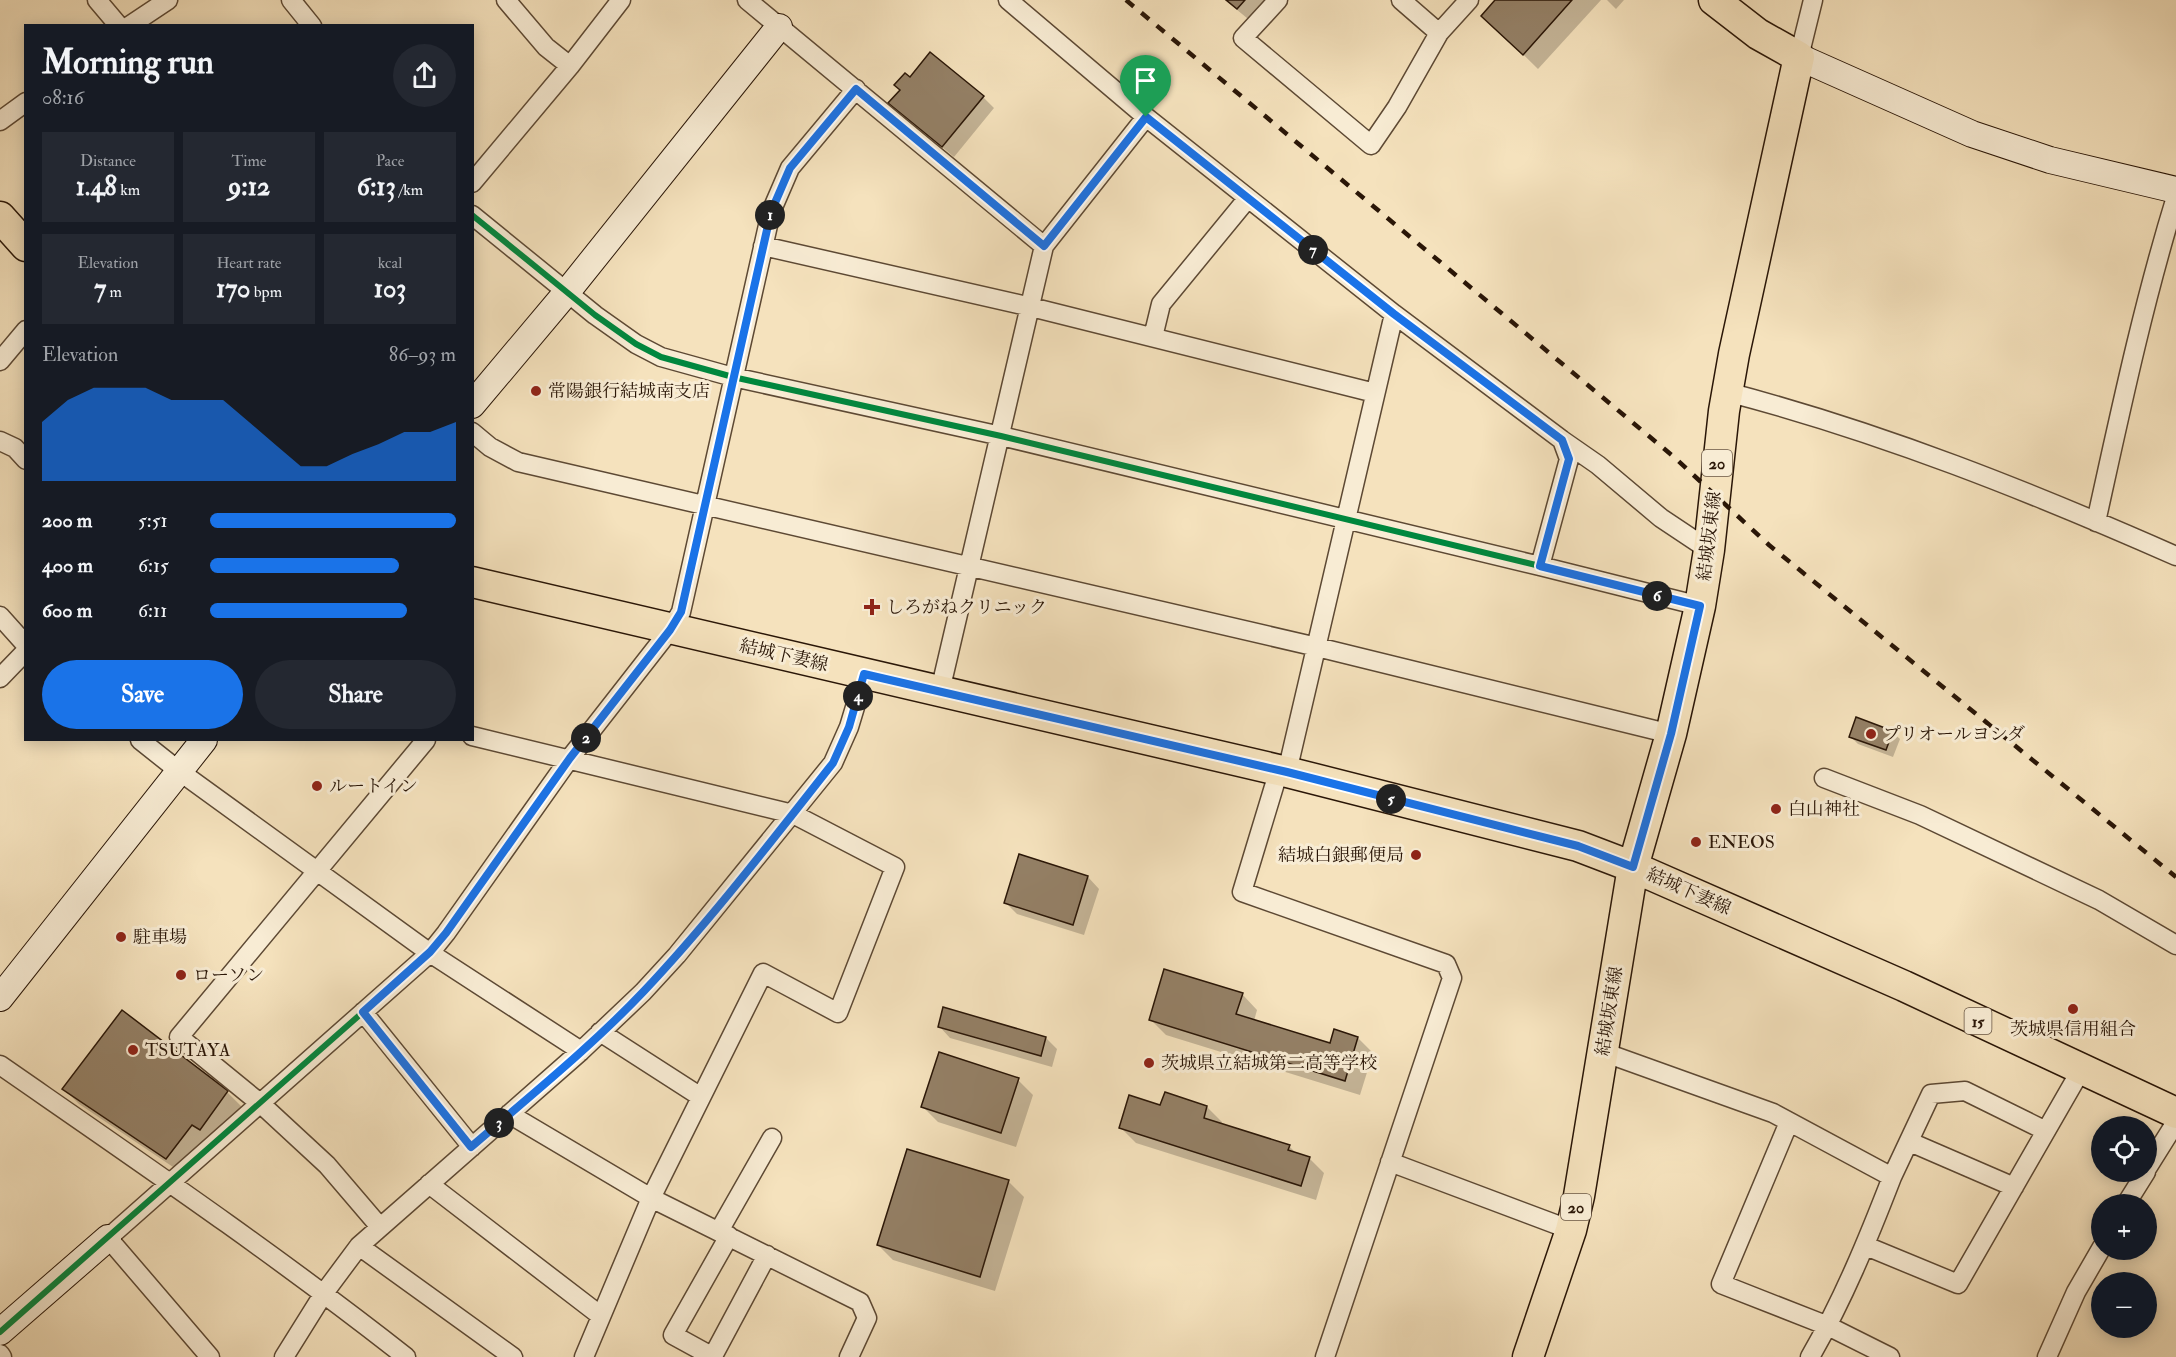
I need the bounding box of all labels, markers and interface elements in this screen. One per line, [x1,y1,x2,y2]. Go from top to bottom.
text: Morning run [42,42,214,83]
button: share [393,44,456,107]
pin [1120,55,1171,117]
icon: arrive [1129,64,1162,97]
text: 08:16 [42,85,84,110]
text: Distance [80,151,136,171]
text: Time [232,151,266,171]
text: Pace [376,151,404,171]
text: 1.48 [76,171,117,203]
text: 9:12 [228,171,270,203]
text: 6:13 [357,171,396,203]
text: km [117,180,140,200]
text: /km [396,180,423,200]
pin: 1 [755,200,785,230]
text: 1 [767,205,773,225]
pin: 7 [1298,235,1328,265]
text: 7 [1309,240,1317,260]
text: Elevation [78,253,138,273]
text: Heart rate [216,253,282,273]
text: kcal [378,253,402,273]
text: 7 [94,273,106,305]
text: 170 [216,273,250,305]
text: 103 [374,273,406,305]
text: m [106,282,122,302]
text: bpm [250,282,282,302]
text: Elevation [42,342,118,367]
text: 86–93 m [389,342,456,367]
place label: 常陽銀行結城南支店 [548,380,710,403]
marker: 常陽銀行結城南支店 [529,384,543,398]
road number: 20 [1702,450,1732,476]
street label: 結城坂東線 [1693,490,1726,582]
text: 200 m [42,508,92,533]
text: 5:51 [138,508,168,533]
text: 400 m [42,553,93,578]
text: 6:15 [138,553,169,578]
pin: 6 [1642,581,1672,611]
text: 6 [1653,586,1661,606]
place label: しろがねクリニック [886,596,1047,619]
text: 600 m [42,598,92,623]
text: 6:11 [138,598,167,623]
marker: しろがねクリニック [863,598,881,616]
street label: 結城下妻線 [737,634,830,677]
button: Save [42,660,243,729]
button: Share [255,660,456,729]
pin: 4 [843,681,873,711]
text: 4 [854,686,862,706]
pin: 2 [571,723,601,753]
place label: プリオールヨシダ [1883,723,2025,746]
marker: プリオールヨシダ [1864,727,1878,741]
text: 2 [582,728,590,748]
place label: ルートイン [329,775,418,798]
marker: ルートイン [310,779,324,793]
pin: 5 [1376,784,1406,814]
text: 5 [1387,789,1395,809]
place label: 白山神社 [1788,798,1860,821]
marker: 白山神社 [1769,802,1783,816]
place label: ENEOS [1708,831,1775,854]
marker: ENEOS [1689,835,1703,849]
place label: 結城白銀郵便局 [1278,844,1404,867]
marker: 結城白銀郵便局 [1409,848,1423,862]
street label: 結城下妻線 [1643,863,1735,920]
place label: 駐車場 [133,926,187,949]
marker: 駐車場 [114,930,128,944]
place label: ローソン [193,964,264,987]
street label: 結城坂東線 [1591,965,1628,1057]
marker: ローソン [174,968,188,982]
marker: 茨城県信用組合 [2066,1002,2080,1016]
road number: 15 [1964,1008,1992,1034]
place label: 茨城県信用組合 [2010,1018,2136,1041]
place label: TSUTAYA [145,1039,231,1062]
marker: TSUTAYA [126,1043,140,1057]
place label: 茨城県立結城第二高等学校 [1161,1052,1377,1075]
marker: 茨城県立結城第二高等学校 [1142,1056,1156,1070]
pin: 3 [484,1108,514,1138]
text: 3 [496,1113,502,1133]
map controls [2091,1116,2157,1338]
button: locate [2091,1116,2157,1182]
road number: 20 [1561,1194,1591,1220]
button: + [2091,1194,2157,1260]
button: − [2091,1272,2157,1338]

